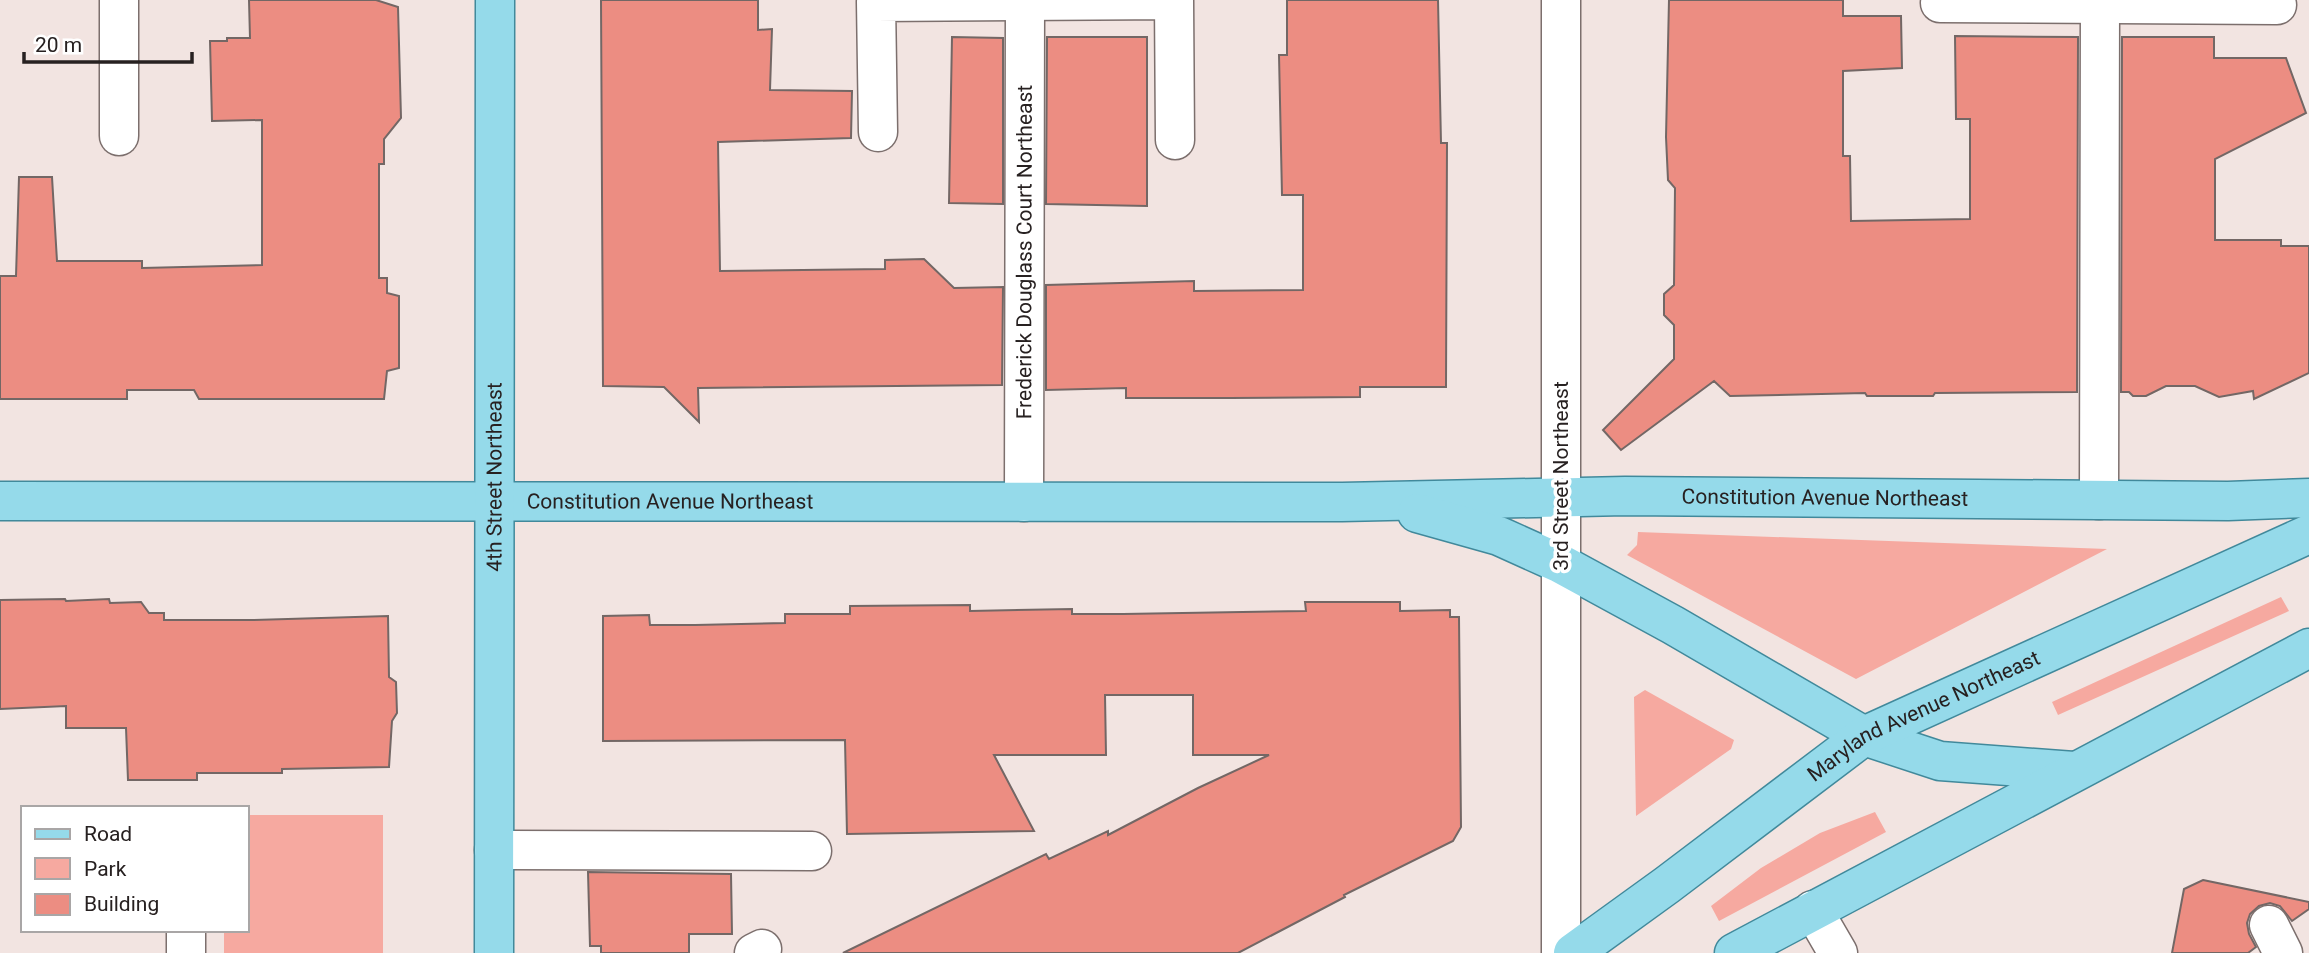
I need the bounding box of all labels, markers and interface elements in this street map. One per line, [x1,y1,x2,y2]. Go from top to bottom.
scale bar [24,21,192,65]
text: 20 m [35,33,82,57]
street label: Frederick Douglass Court Northeast [1012,85,1037,419]
street label: 3rd Street Northeast [1549,381,1573,571]
street label: 4th Street Northeast [482,382,507,572]
street label: Constitution Avenue Northeast [1682,484,1968,511]
street label: Constitution Avenue Northeast [527,489,813,514]
street label: Maryland Avenue Northeast [1803,646,2044,786]
legend [21,806,248,932]
text: Road [84,822,132,846]
text: Park [84,857,127,881]
text: Building [84,892,159,916]

